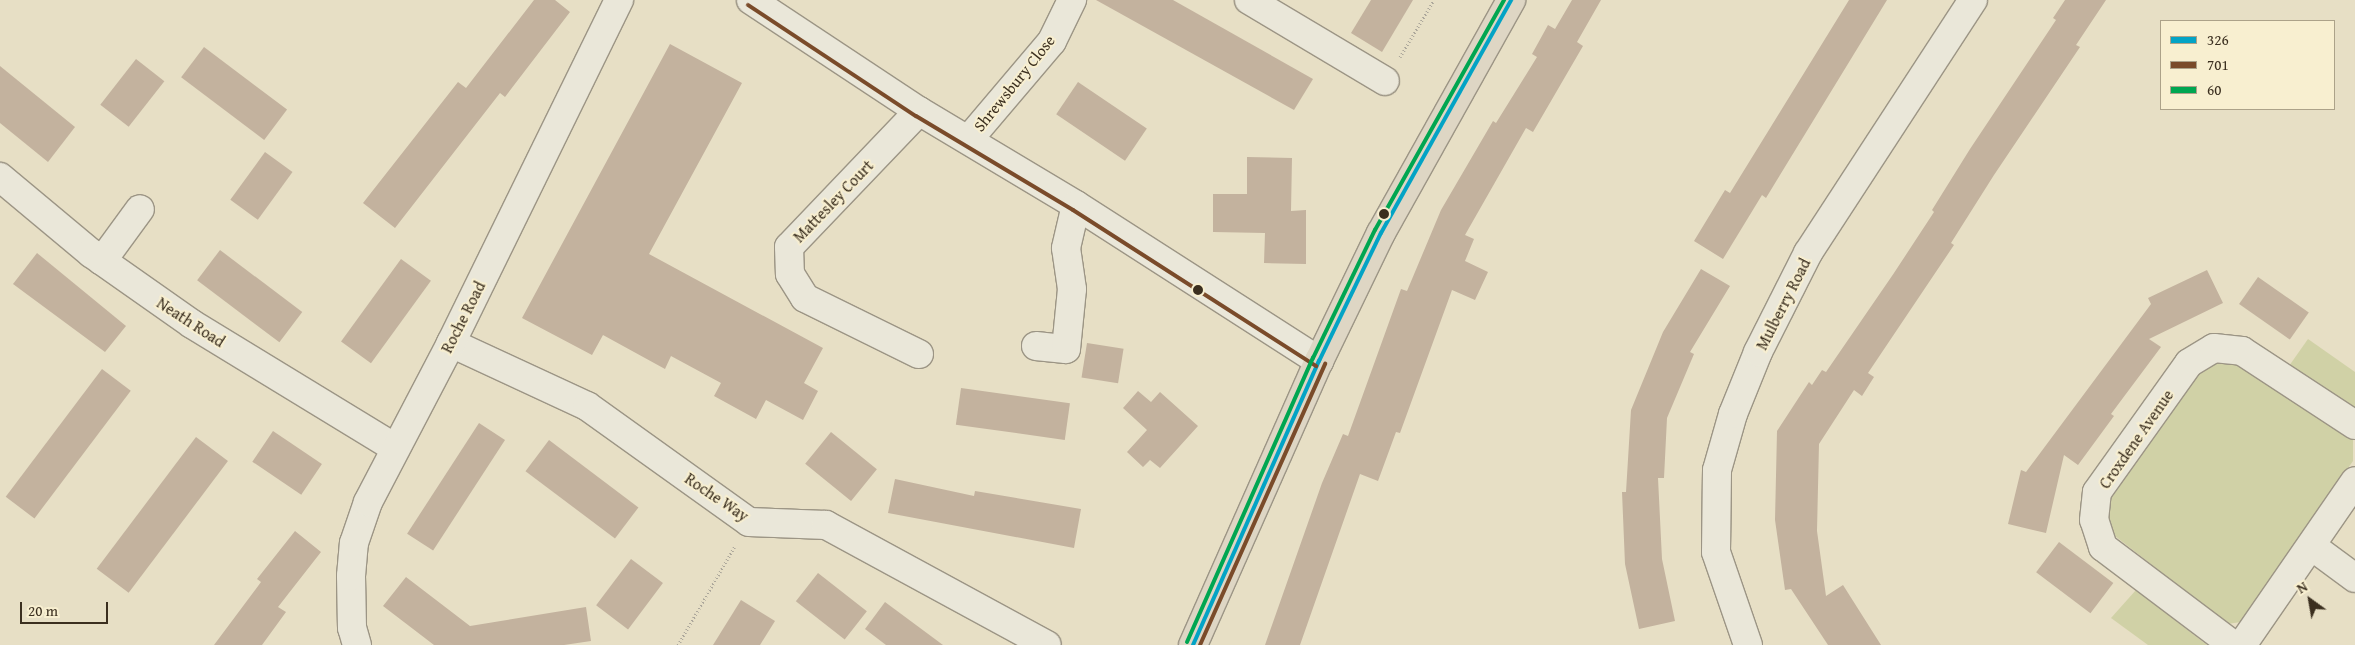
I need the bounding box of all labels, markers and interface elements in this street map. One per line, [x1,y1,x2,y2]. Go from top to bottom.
legend [2160,20,2335,110]
text: 326 [2207,29,2229,50]
street label: Shrewsbury Close [969,31,1059,135]
text: 701 [2207,54,2229,75]
text: 60 [2207,79,2221,100]
street label: Mattesley Court [789,156,877,246]
unlabelled marker [1379,209,1389,219]
street label: Mulberry Road [1752,255,1814,353]
street label: Roche Road [437,278,489,356]
unlabelled marker [1193,285,1203,295]
street label: Neath Road [153,293,229,351]
street label: Croxdene Avenue [2095,386,2177,492]
street label: Roche Way [681,469,753,525]
north arrow [2285,575,2335,625]
text: N [2293,576,2311,598]
scale bar [22,592,110,624]
text: 20 m [28,600,58,621]

